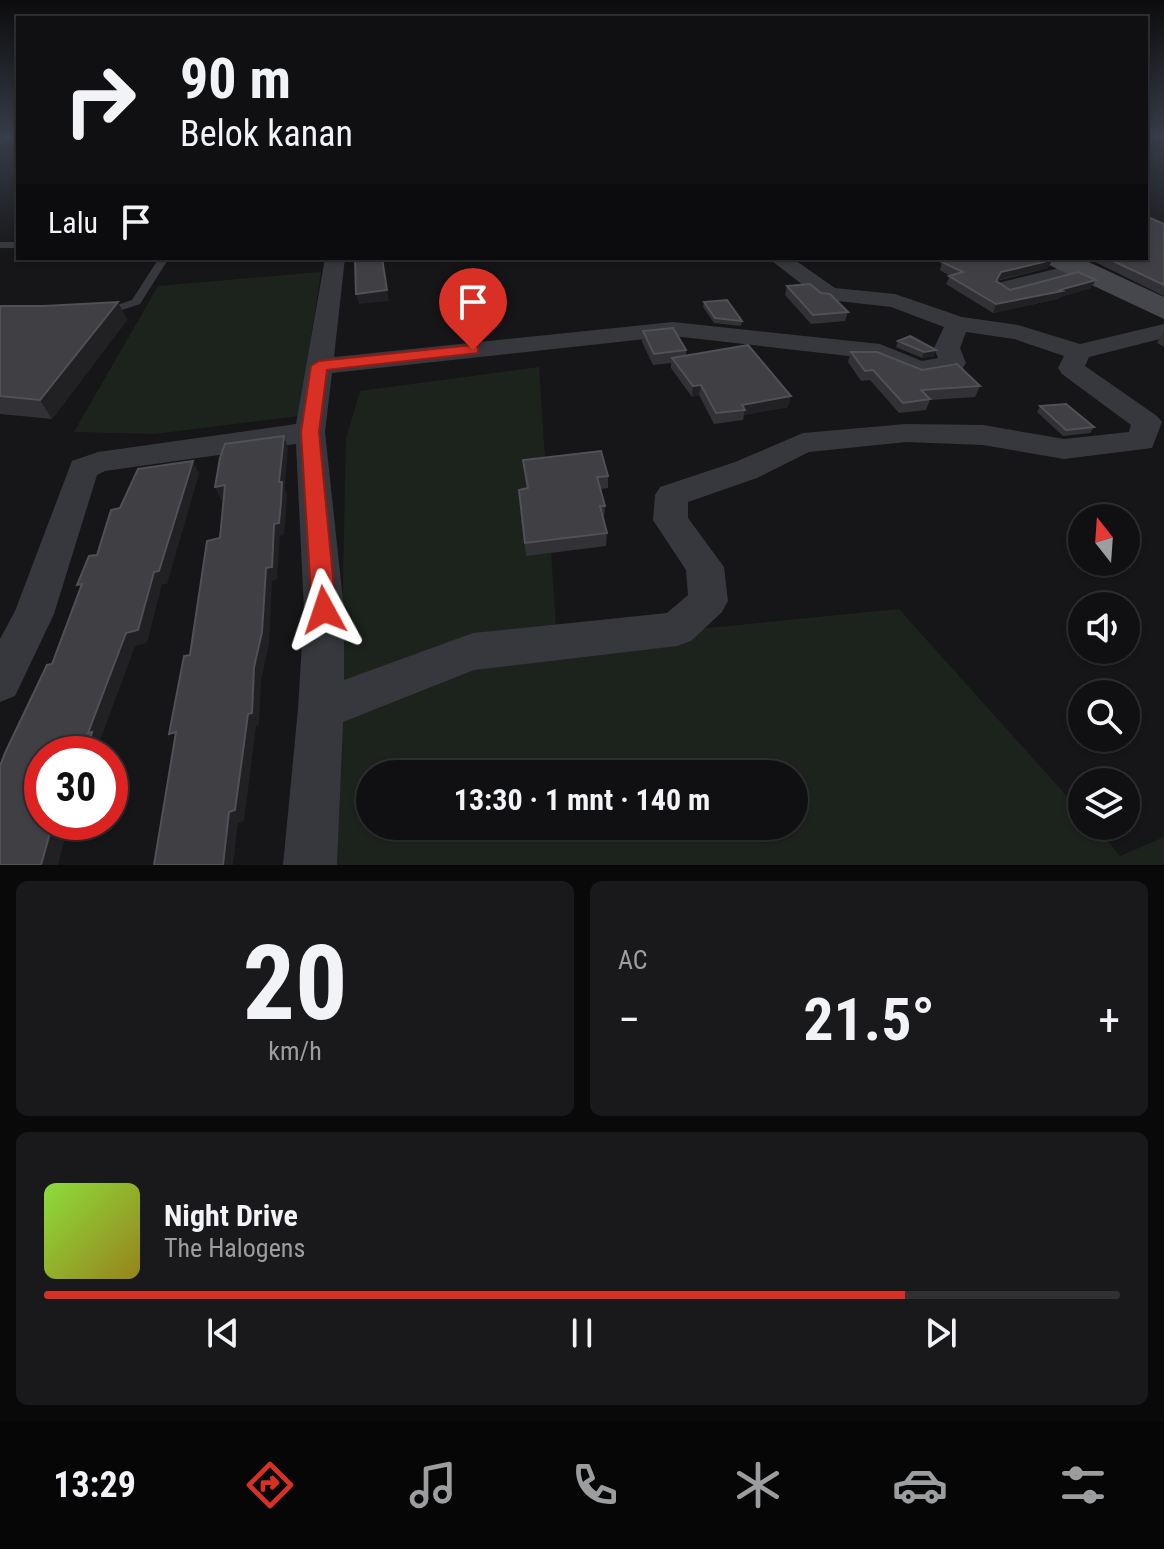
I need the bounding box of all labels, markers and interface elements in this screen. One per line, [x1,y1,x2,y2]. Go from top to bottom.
text: 90 m [180,46,291,112]
icon: right [48,48,152,152]
text: Belok kanan [180,113,353,155]
icon: arrive [114,200,158,244]
text: Lalu [48,205,98,240]
pin [439,268,507,350]
icon: arrive [451,280,495,324]
north arrow [1068,504,1140,576]
map controls [1068,504,1140,840]
position arrow [282,568,366,652]
button: sound [1068,592,1140,664]
button: search [1068,680,1140,752]
speed limit sign: 30 [24,736,128,840]
button: layers [1068,768,1140,840]
text: 13:30 · 1 mnt · 140 m [454,782,710,817]
text: 20 [242,923,348,1044]
text: AC [618,945,648,975]
text: 21.5° [803,984,935,1055]
text: − [618,994,640,1046]
text: + [1098,994,1120,1046]
text: km/h [268,1036,322,1066]
text: Night Drive [164,1198,298,1233]
text: The Halogens [164,1233,305,1263]
icon: previous [201,1311,245,1355]
icon: pause [560,1311,604,1355]
icon: next [919,1311,963,1355]
icon: directions [242,1457,298,1513]
icon: music [405,1457,461,1513]
icon: phone [567,1457,623,1513]
icon: climate [730,1457,786,1513]
icon: car [892,1457,948,1513]
icon: filters [1055,1457,1111,1513]
text: 13:29 [53,1464,136,1506]

